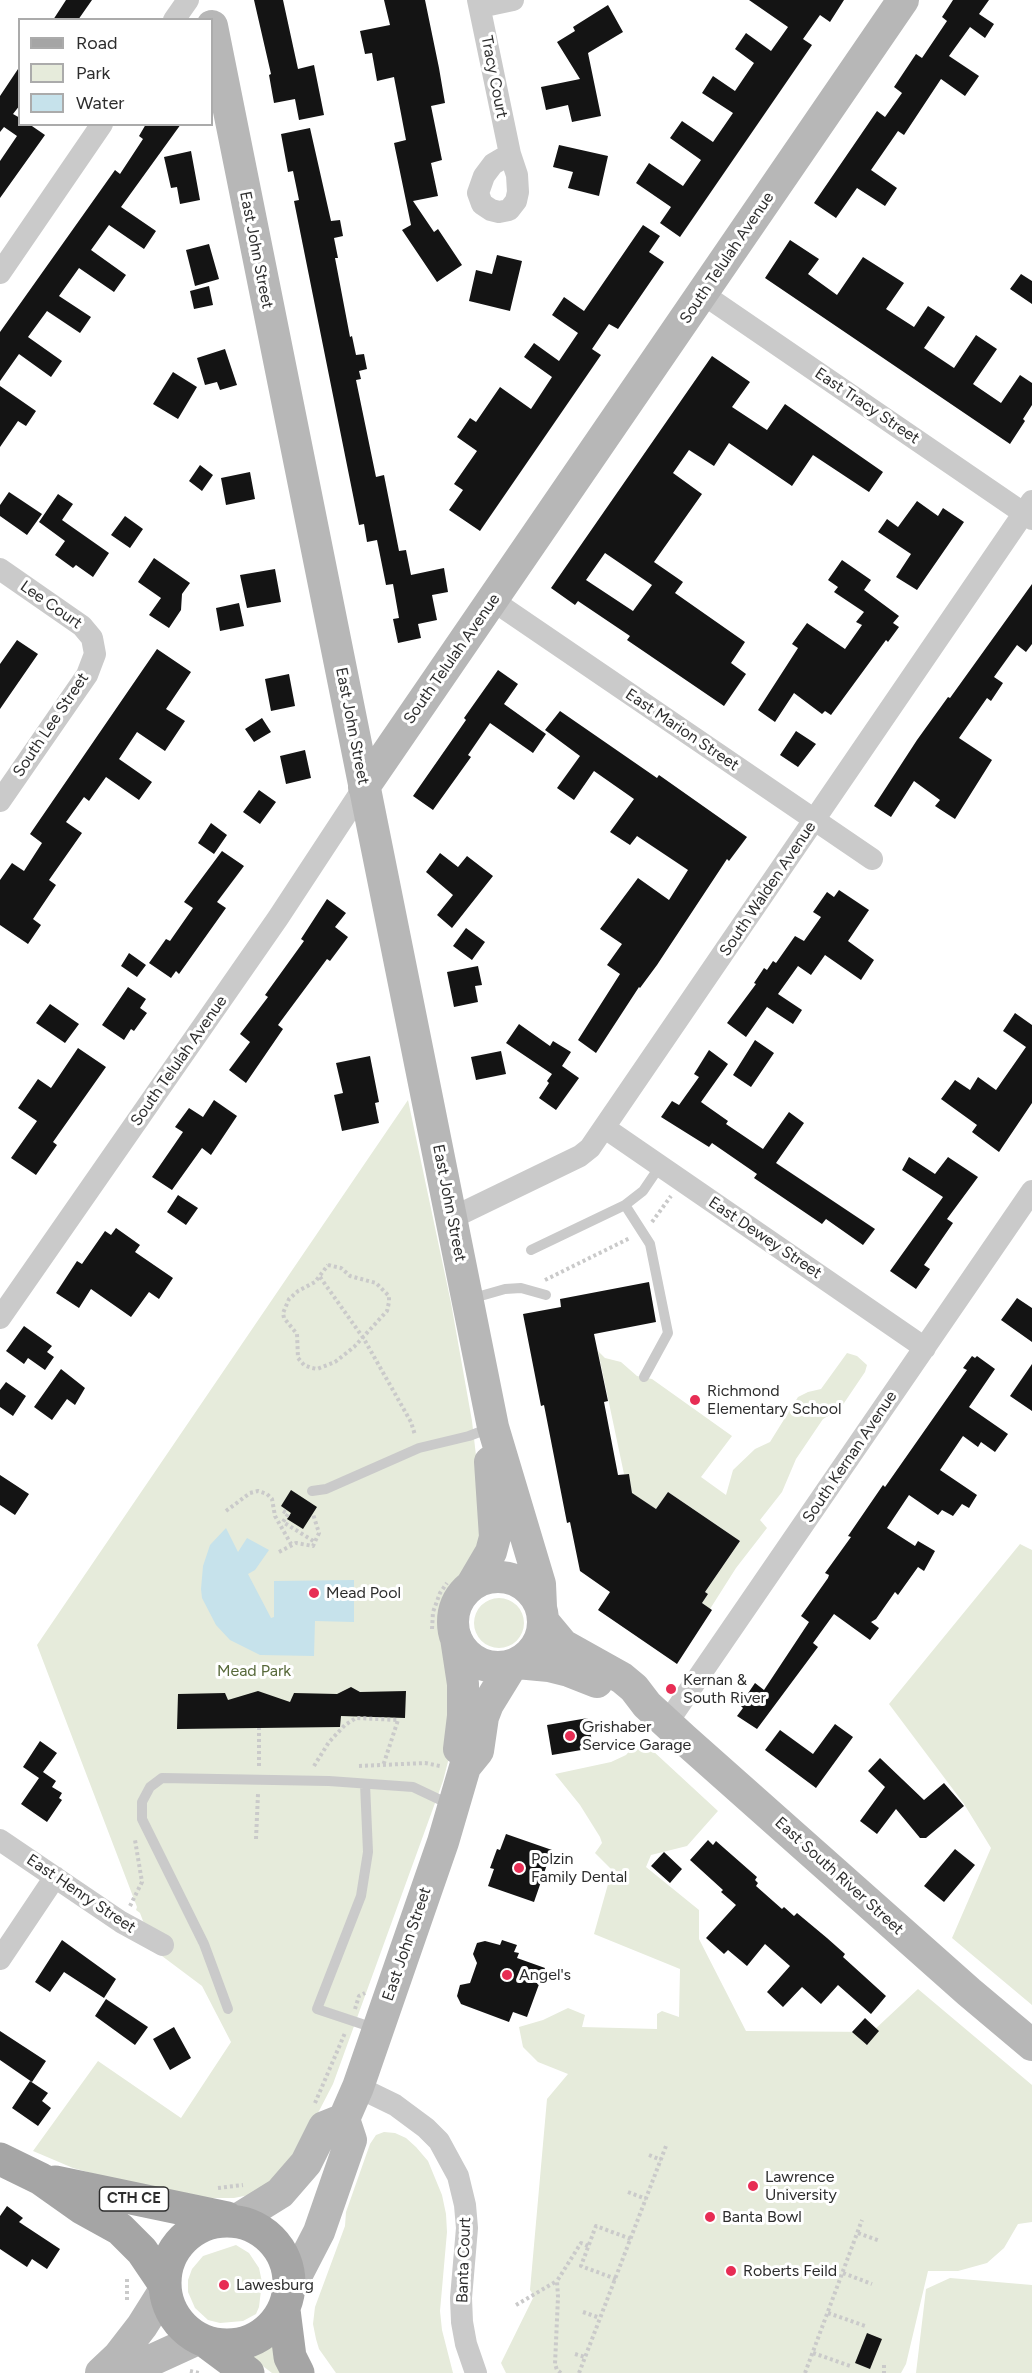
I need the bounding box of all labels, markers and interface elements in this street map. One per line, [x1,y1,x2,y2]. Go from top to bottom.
legend [18,18,213,126]
text: Road [76,32,117,54]
street label: Tracy Court [477,34,511,120]
text: Park [76,62,110,84]
text: Water [76,92,124,114]
street label: South Telulah Avenue [676,189,778,327]
street label: East John Street [235,190,277,310]
street label: East Tracy Street [811,364,923,448]
street label: Lee Court [16,577,86,633]
street label: South Telulah Avenue [400,590,504,728]
street label: East John Street [331,666,373,786]
street label: South Lee Street [9,669,93,781]
street label: East Marion Street [622,685,742,775]
street label: South Walden Avenue [716,818,820,960]
street label: South Telulah Avenue [127,992,231,1130]
street label: East John Street [428,1143,470,1263]
street label: East Dewey Street [705,1193,825,1283]
place label: Richmond Elementary School [707,1381,841,1419]
street label: South Kernan Avenue [799,1387,901,1527]
marker: Richmond Elementary School [688,1393,702,1407]
place label: Mead Pool [326,1583,401,1603]
marker: Mead Pool [307,1586,321,1600]
park label: Mead Park [217,1661,291,1681]
place label: Kernan & South River [683,1670,766,1708]
marker: Kernan & South River [664,1682,678,1696]
place label: Grishaber Service Garage [582,1717,691,1755]
marker: Grishaber Service Garage [563,1729,577,1743]
street label: East South River Street [771,1813,907,1939]
place label: Polzin Family Dental [531,1849,627,1887]
street label: East Henry Street [23,1850,139,1938]
marker: Polzin Family Dental [512,1861,526,1875]
street label: East John Street [379,1885,435,2003]
place label: Angel's [519,1965,571,1985]
marker: Angel's [500,1968,514,1982]
place label: Lawrence University [765,2167,837,2205]
marker: Lawrence University [746,2179,760,2193]
road number: CTH CE [100,2187,168,2211]
place label: Banta Bowl [722,2207,802,2227]
marker: Banta Bowl [703,2210,717,2224]
street label: Banta Court [453,2217,475,2303]
place label: Roberts Feild [743,2261,837,2281]
marker: Roberts Feild [724,2264,738,2278]
place label: Lawesburg [236,2275,314,2295]
marker: Lawesburg [217,2278,231,2292]

